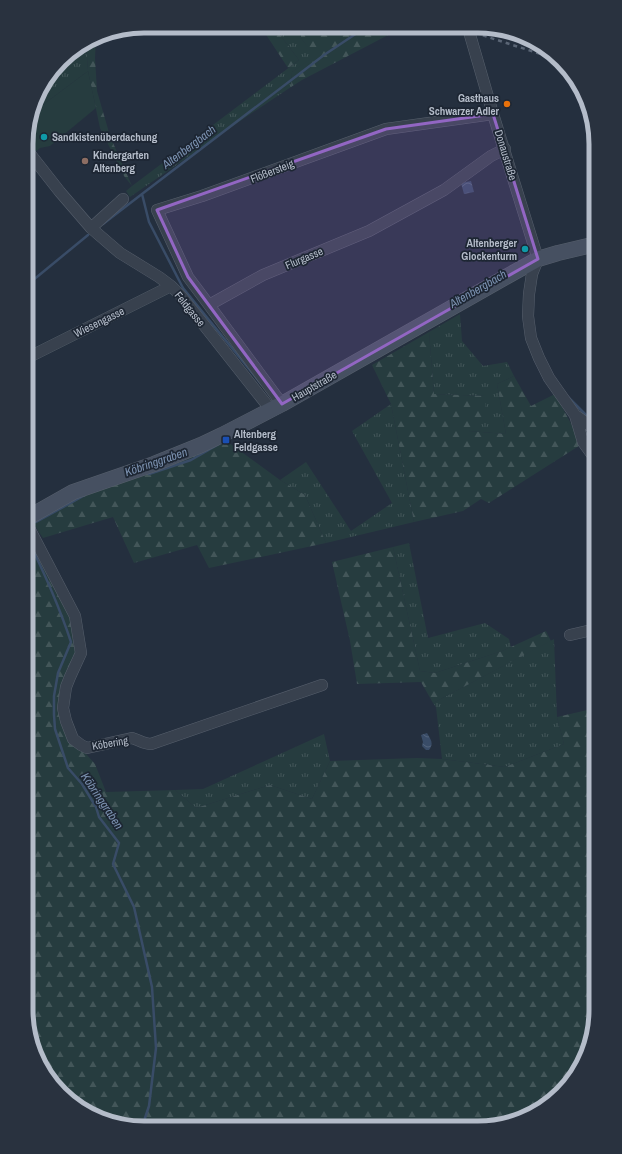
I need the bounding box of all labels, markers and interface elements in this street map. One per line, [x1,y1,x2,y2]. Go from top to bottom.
place label: Gasthaus Schwarzer Adler [429,91,499,118]
marker: Gasthaus Schwarzer Adler [502,99,512,109]
water label: Altenbergbach [158,122,219,173]
street label: Donaustraße [492,128,520,182]
place label: Sandkistenüberdachung [52,130,158,144]
marker: Sandkistenüberdachung [39,132,49,142]
place label: Kindergarten Altenberg [93,148,149,175]
marker: Kindergarten Altenberg [80,156,90,166]
street label: Flößersteig [248,156,296,186]
place label: Altenberger Glockenturm [461,236,517,263]
street label: Flurgasse [283,244,325,272]
marker: Altenberger Glockenturm [520,244,530,254]
water label: Altenbergbach [446,266,509,312]
street label: Feldgasse [172,289,208,329]
street label: Wiesengasse [71,304,127,340]
street label: Hauptstraße [289,368,339,404]
place label: Altenberg Feldgasse [234,427,278,454]
marker: Altenberg Feldgasse [221,435,231,445]
water label: Köbringgraben [123,444,189,480]
street label: Köbering [91,733,129,753]
water label: Köbringgraben [77,770,127,832]

